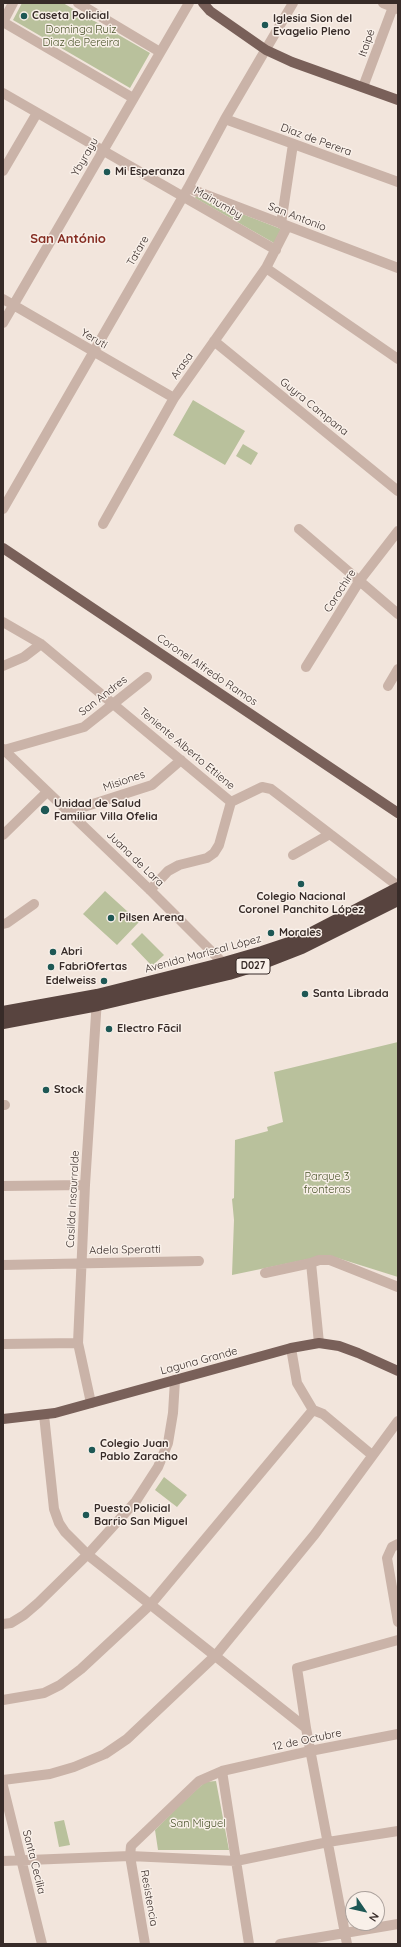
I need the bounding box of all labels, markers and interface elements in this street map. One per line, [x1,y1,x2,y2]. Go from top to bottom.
place label: Caseta Policial [32,9,109,23]
marker: Caseta Policial [19,11,29,21]
place label: Iglesia Sion del Evagelio Pleno [273,12,352,38]
marker: Iglesia Sion del Evagelio Pleno [260,20,270,30]
park label: Dominga Ruiz Diaz de Pereira [42,23,120,49]
street label: Itaipé [356,27,378,59]
street label: Diaz de Perera [279,121,353,159]
street label: Ybyrayu [69,135,101,179]
place label: Mi Esperanza [115,165,185,179]
marker: Mi Esperanza [102,167,112,177]
street label: Mainumby [191,184,245,222]
street label: San Antonio [266,200,328,234]
district label: San António [30,231,106,247]
street label: Tatare [124,233,152,269]
street label: Yeruti [78,326,110,352]
street label: Arasa [168,350,196,382]
street label: Guyra Campana [277,375,351,439]
street label: Corochire [321,567,359,615]
street label: Coronel Alfredo Ramos [154,631,260,709]
street label: San Andres [76,673,130,719]
street label: Teniente Alberto Ettiene [137,705,237,793]
street label: Misiones [101,768,147,794]
place label: Unidad de Salud Familiar Villa Ofelia [54,797,158,823]
marker: Unidad de Salud Familiar Villa Ofelia [39,804,51,816]
street label: Juana de Lara [104,828,166,890]
marker: Colegio Nacional Coronel Panchito López [296,879,306,889]
place label: Colegio Nacional Coronel Panchito López [238,890,364,916]
place label: Pilsen Arena [119,911,184,925]
marker: Pilsen Arena [106,913,116,923]
place label: Morales [279,926,321,940]
marker: Morales [266,928,276,938]
street label: Avenida Mariscal López [143,932,263,976]
place label: Abri [61,945,82,959]
marker: Abri [48,947,58,957]
road number: D027 [236,958,270,974]
place label: FabriOfertas [59,960,127,974]
marker: FabriOfertas [46,962,56,972]
place label: Edelweiss [45,974,96,988]
marker: Edelweiss [99,976,109,986]
place label: Santa Librada [313,987,389,1001]
marker: Santa Librada [300,989,310,999]
place label: Electro Fãcil [117,1022,181,1036]
marker: Electro Fãcil [104,1024,114,1034]
place label: Stock [54,1083,84,1097]
marker: Stock [41,1085,51,1095]
street label: Casilda Insaurralde [64,1150,82,1248]
park label: Parque 3 fronteras [304,1170,350,1196]
street label: Adela Speratti [89,1243,161,1257]
street label: Laguna Grande [159,1344,239,1378]
place label: Colegio Juan Pablo Zaracho [100,1437,178,1463]
marker: Colegio Juan Pablo Zaracho [87,1445,97,1455]
place label: Puesto Policial Barrio San Miguel [94,1502,188,1528]
marker: Puesto Policial Barrio San Miguel [81,1510,91,1520]
street label: 12 de Octubre [271,1726,343,1754]
park label: San Miguel [170,1817,226,1831]
street label: Santa Cecilia [20,1829,48,1895]
street label: Resistencia [138,1869,160,1927]
north arrow [345,1891,385,1931]
text: N [366,1910,382,1924]

